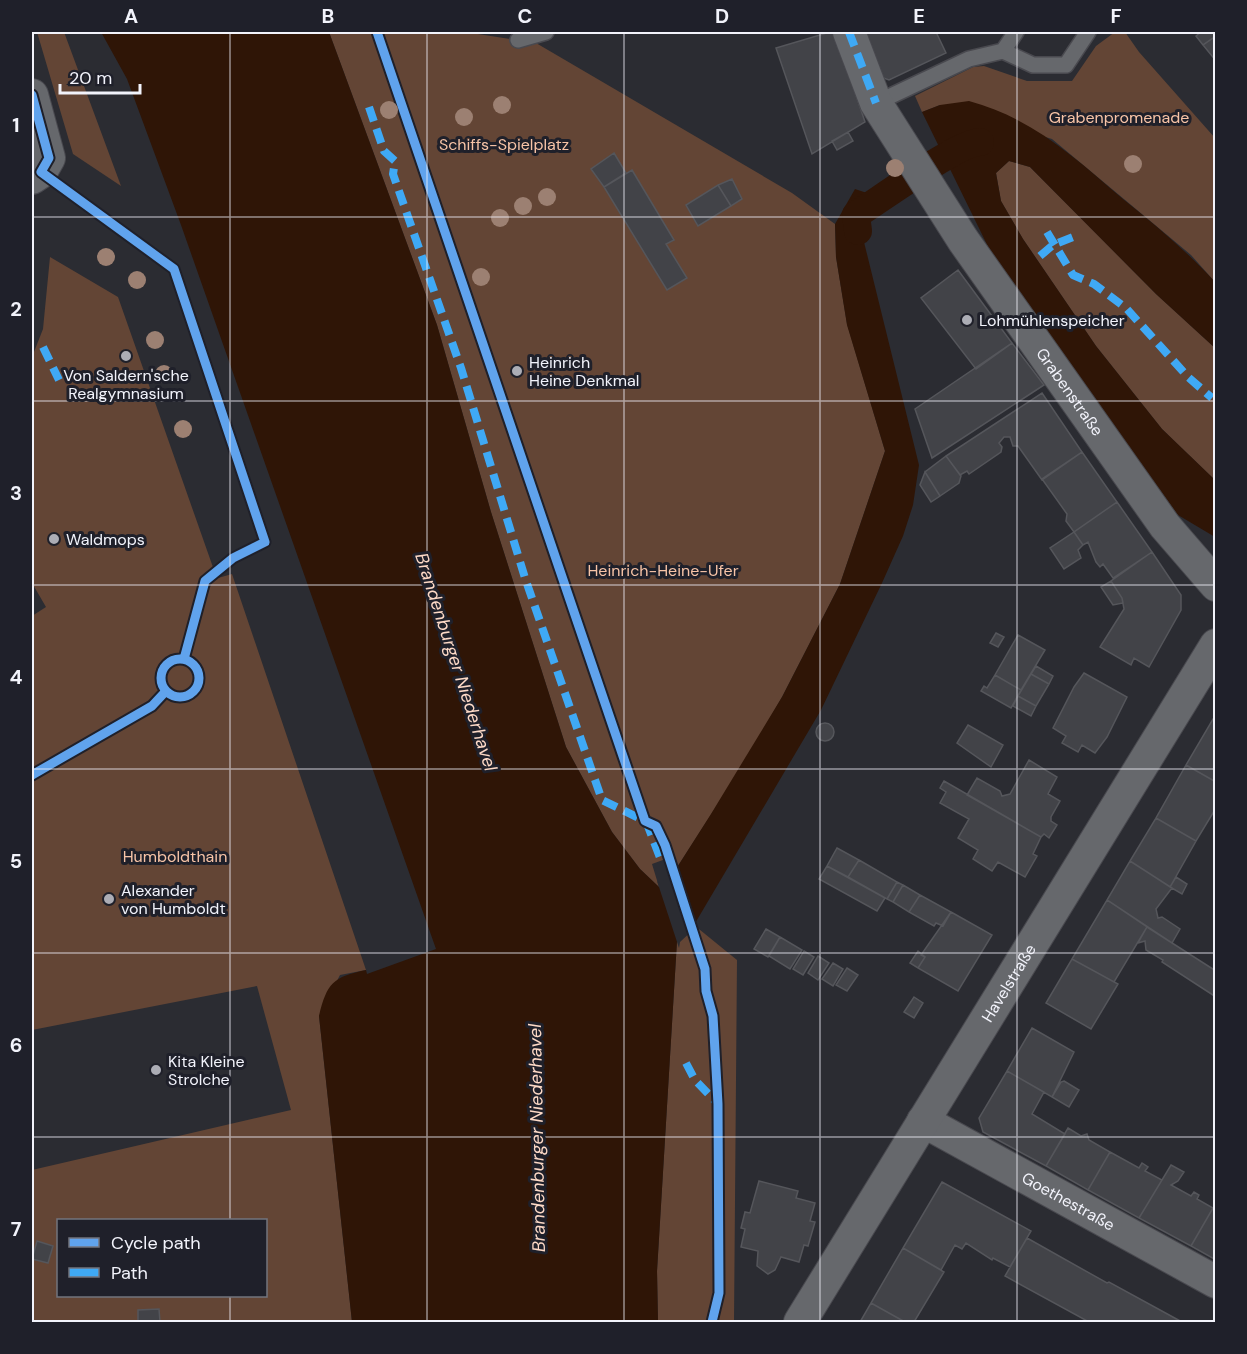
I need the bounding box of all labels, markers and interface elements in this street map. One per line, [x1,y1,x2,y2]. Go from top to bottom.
text: A [124,3,138,29]
text: B [322,3,334,29]
text: C [518,3,532,29]
text: D [715,3,729,29]
text: E [913,3,925,29]
text: F [1110,3,1122,29]
scale bar [60,57,140,95]
text: 20 m [69,66,112,90]
park label: Grabenpromenade [1049,107,1189,128]
text: 1 [12,112,20,138]
park label: Schiffs-Spielplatz [439,134,569,155]
text: 2 [10,296,22,322]
place label: Lohmühlenspeicher [979,310,1125,331]
marker: Lohmühlenspeicher [960,313,974,327]
street label: Grabenstraße [1031,344,1108,440]
marker: Von Saldern'sche Realgymnasium [119,349,133,363]
place label: Heinrich Heine Denkmal [529,352,639,391]
marker: Heinrich Heine Denkmal [510,364,524,378]
place label: Von Saldern'sche Realgymnasium [63,365,189,404]
text: 3 [10,480,22,506]
place label: Waldmops [66,529,145,550]
marker: Waldmops [47,532,61,546]
water label: Brandenburger Niederhavel [409,550,503,775]
park label: Heinrich-Heine-Ufer [587,560,739,581]
text: 4 [10,664,23,690]
park label: Humboldthain [123,846,227,867]
text: 5 [10,848,22,874]
place label: Alexander von Humboldt [121,880,226,919]
marker: Alexander von Humboldt [102,892,116,906]
street label: Havelstraße [977,940,1041,1026]
water label: Brandenburger Niederhavel [523,1023,551,1252]
text: 6 [10,1032,22,1058]
place label: Kita Kleine Strolche [168,1051,245,1090]
marker: Kita Kleine Strolche [149,1063,163,1077]
street label: Goethestraße [1018,1167,1118,1235]
text: 7 [11,1216,22,1242]
legend [57,1219,267,1297]
text: Cycle path [111,1231,201,1255]
text: Path [111,1261,148,1285]

